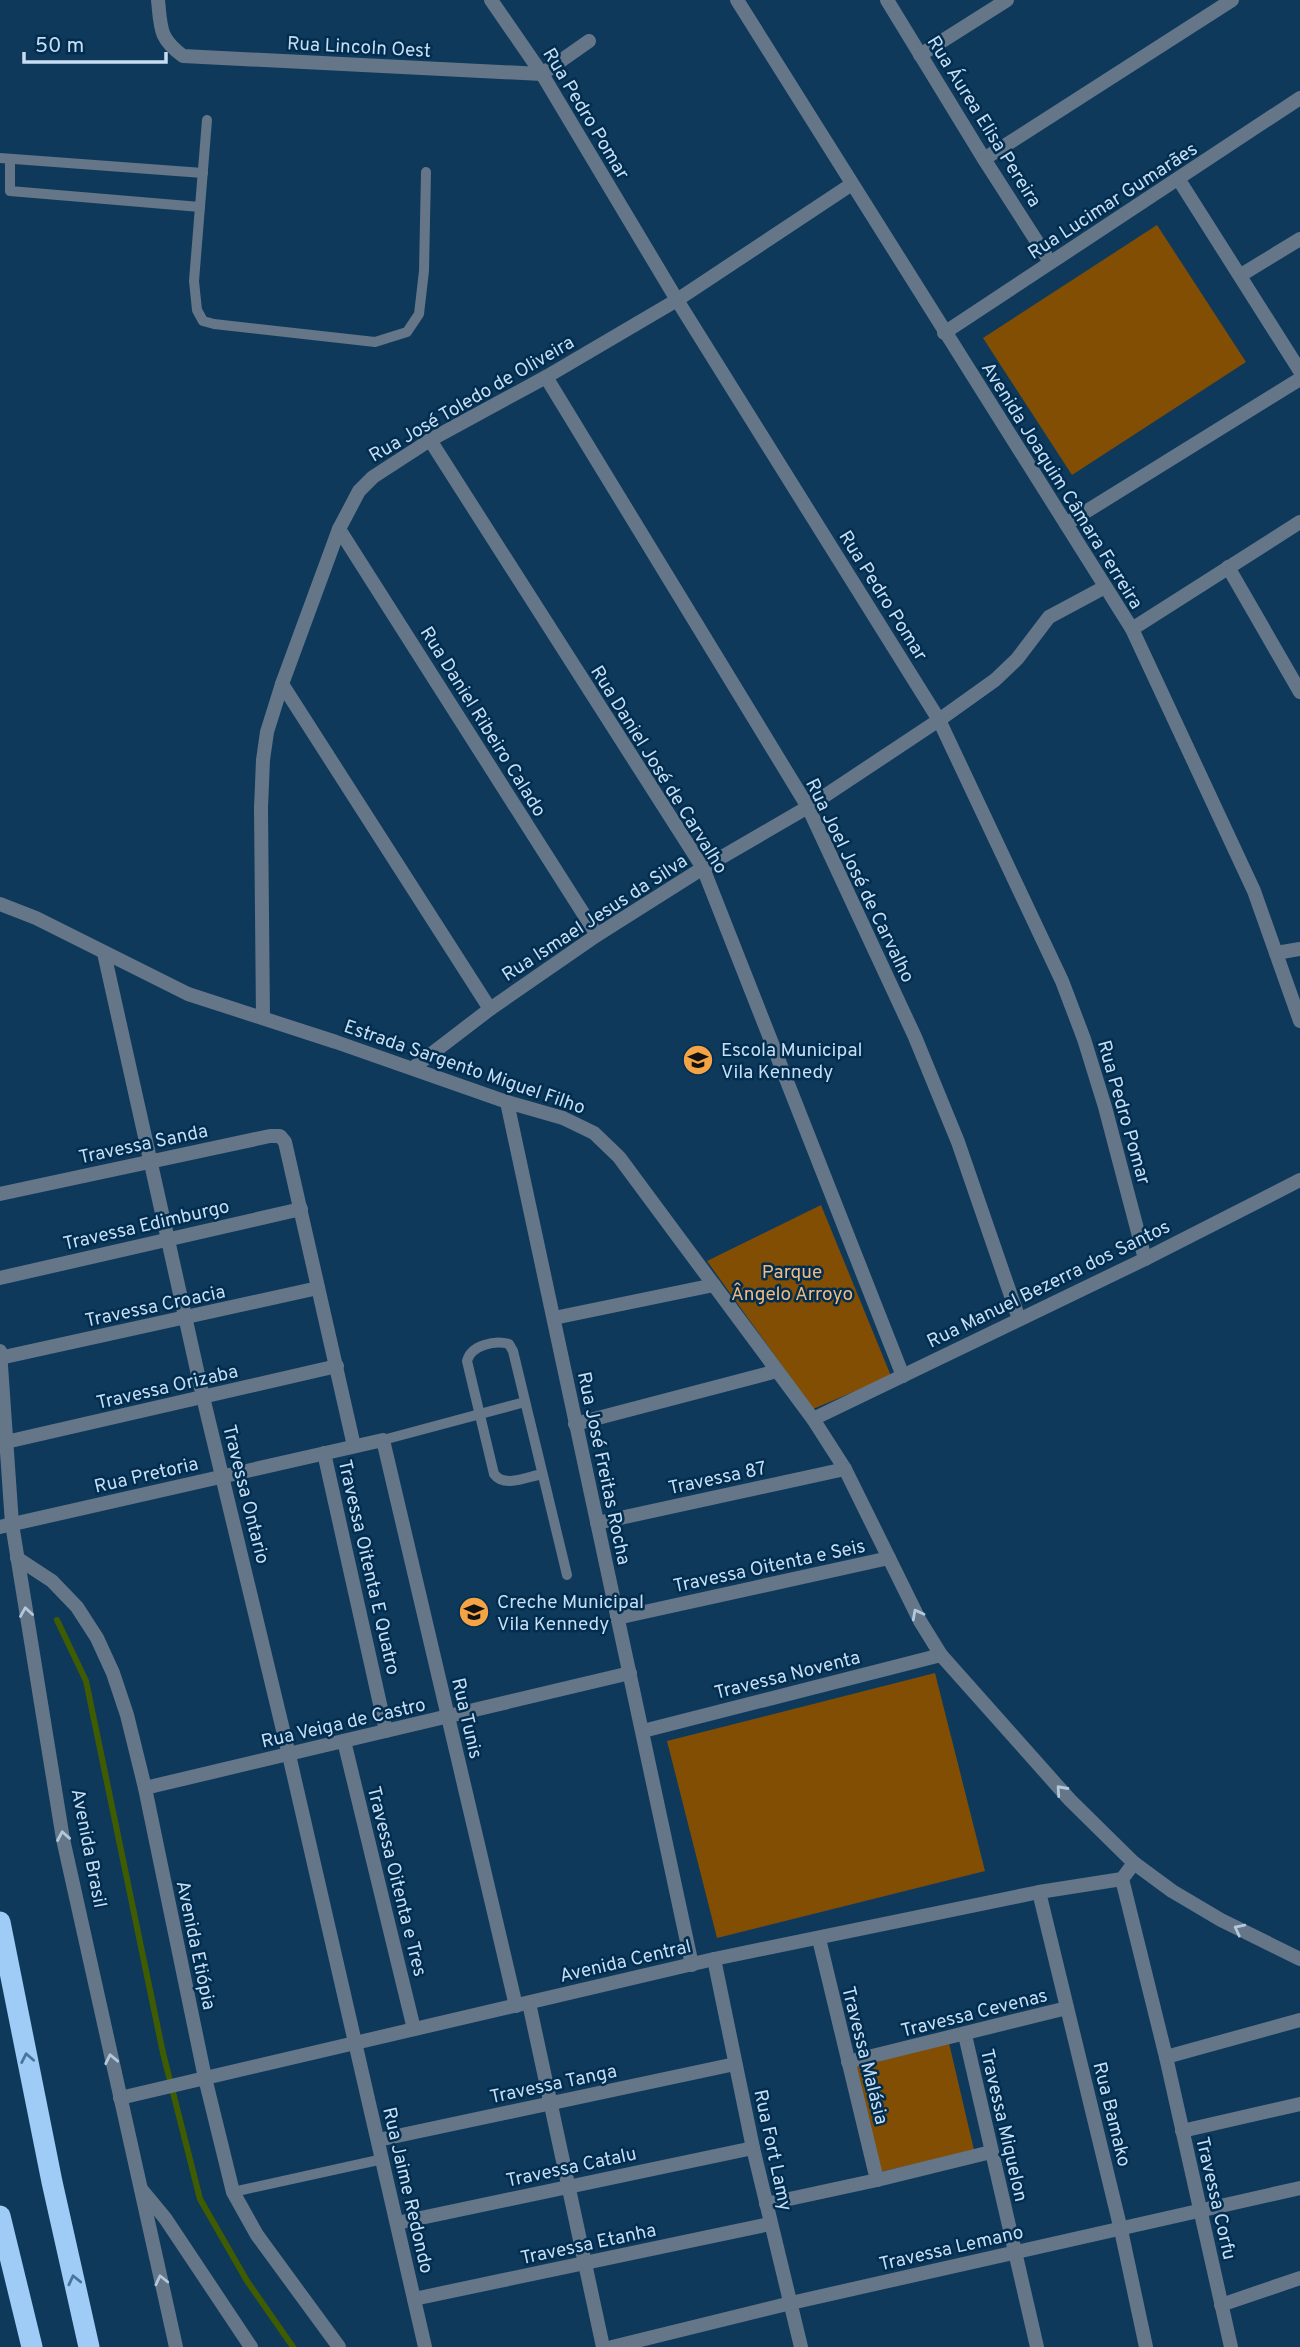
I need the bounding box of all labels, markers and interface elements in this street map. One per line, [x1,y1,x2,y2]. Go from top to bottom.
scale bar [24,21,166,65]
street label: Rua Áurea Elisa Pereira [921,31,1047,212]
street label: Rua Lincoln Oest [286,32,431,64]
text: 50 m [35,33,84,60]
street label: Rua Pedro Pomar [537,44,634,185]
street label: Rua Lucimar Gumarães [1024,138,1203,266]
street label: Rua José Toledo de Oliveira [365,331,579,468]
street label: Avenida Joaquim Câmara Ferreira [975,358,1148,614]
street label: Rua Pedro Pomar [833,526,932,666]
street label: Rua Daniel Ribeiro Calado [414,622,551,822]
street label: Rua Daniel José de Carvalho [584,661,732,879]
street label: Rua Joel José de Carvalho [799,775,919,987]
street label: Rua Ismael Jesus da Silva [498,850,692,988]
street label: Estrada Sargento Miguel Filho [340,1015,588,1121]
street label: Rua Pedro Pomar [1091,1038,1155,1188]
place label: Escola Municipal Vila Kennedy [721,1039,862,1085]
school or university icon: Escola Municipal Vila Kennedy [681,1043,715,1077]
street label: Travessa Sanda [77,1120,210,1170]
street label: Travessa Edimburgo [61,1195,232,1257]
street label: Rua Manuel Bezerra dos Santos [923,1215,1174,1354]
park label: Parque Ângelo Arroyo [731,1261,853,1307]
street label: Travessa Croacia [83,1280,228,1334]
street label: Travessa Orizaba [94,1360,241,1416]
street label: Rua José Freitas Rocha [571,1370,635,1567]
street label: Travessa Ontario [216,1422,274,1566]
street label: Rua Pretoria [92,1452,201,1500]
street label: Travessa Oitenta E Quatro [332,1457,405,1677]
street label: Travessa 87 [666,1457,769,1501]
street label: Travessa Oitenta e Seis [671,1535,868,1599]
place label: Creche Municipal Vila Kennedy [497,1591,644,1637]
school or university icon: Creche Municipal Vila Kennedy [457,1595,491,1629]
one-way arrow [19,1606,34,1618]
one-way arrow [912,1609,925,1622]
street label: Travessa Noventa [712,1646,863,1706]
street label: Rua Tunis [445,1676,487,1761]
street label: Rua Veiga de Castro [259,1693,428,1755]
street label: Travessa Oitenta e Tres [361,1784,431,1979]
one-way arrow [1056,1785,1069,1798]
street label: Avenida Brasil [65,1787,111,1910]
one-way arrow [56,1830,71,1842]
street label: Avenida Etiópia [170,1878,220,2012]
one-way arrow [1234,1923,1246,1937]
street label: Avenida Central [557,1935,694,1989]
street label: Travessa Malásia [835,1984,893,2127]
street label: Travessa Cevenas [899,1984,1050,2044]
street label: Travessa Miquelon [974,2047,1032,2204]
one-way arrow [20,2052,35,2064]
one-way arrow [105,2053,120,2065]
street label: Travessa Tanga [488,2060,619,2110]
street label: Rua Bamako [1086,2060,1136,2169]
street label: Rua Fort Lamy [747,2087,797,2213]
street label: Rua Jaime Redondo [376,2105,438,2276]
street label: Travessa Corfu [1189,2135,1241,2262]
street label: Travessa Catalu [504,2142,639,2194]
street label: Travessa Etanha [518,2219,658,2271]
street label: Travessa Lemano [877,2221,1026,2277]
one-way arrow [67,2274,82,2286]
one-way arrow [155,2274,170,2286]

